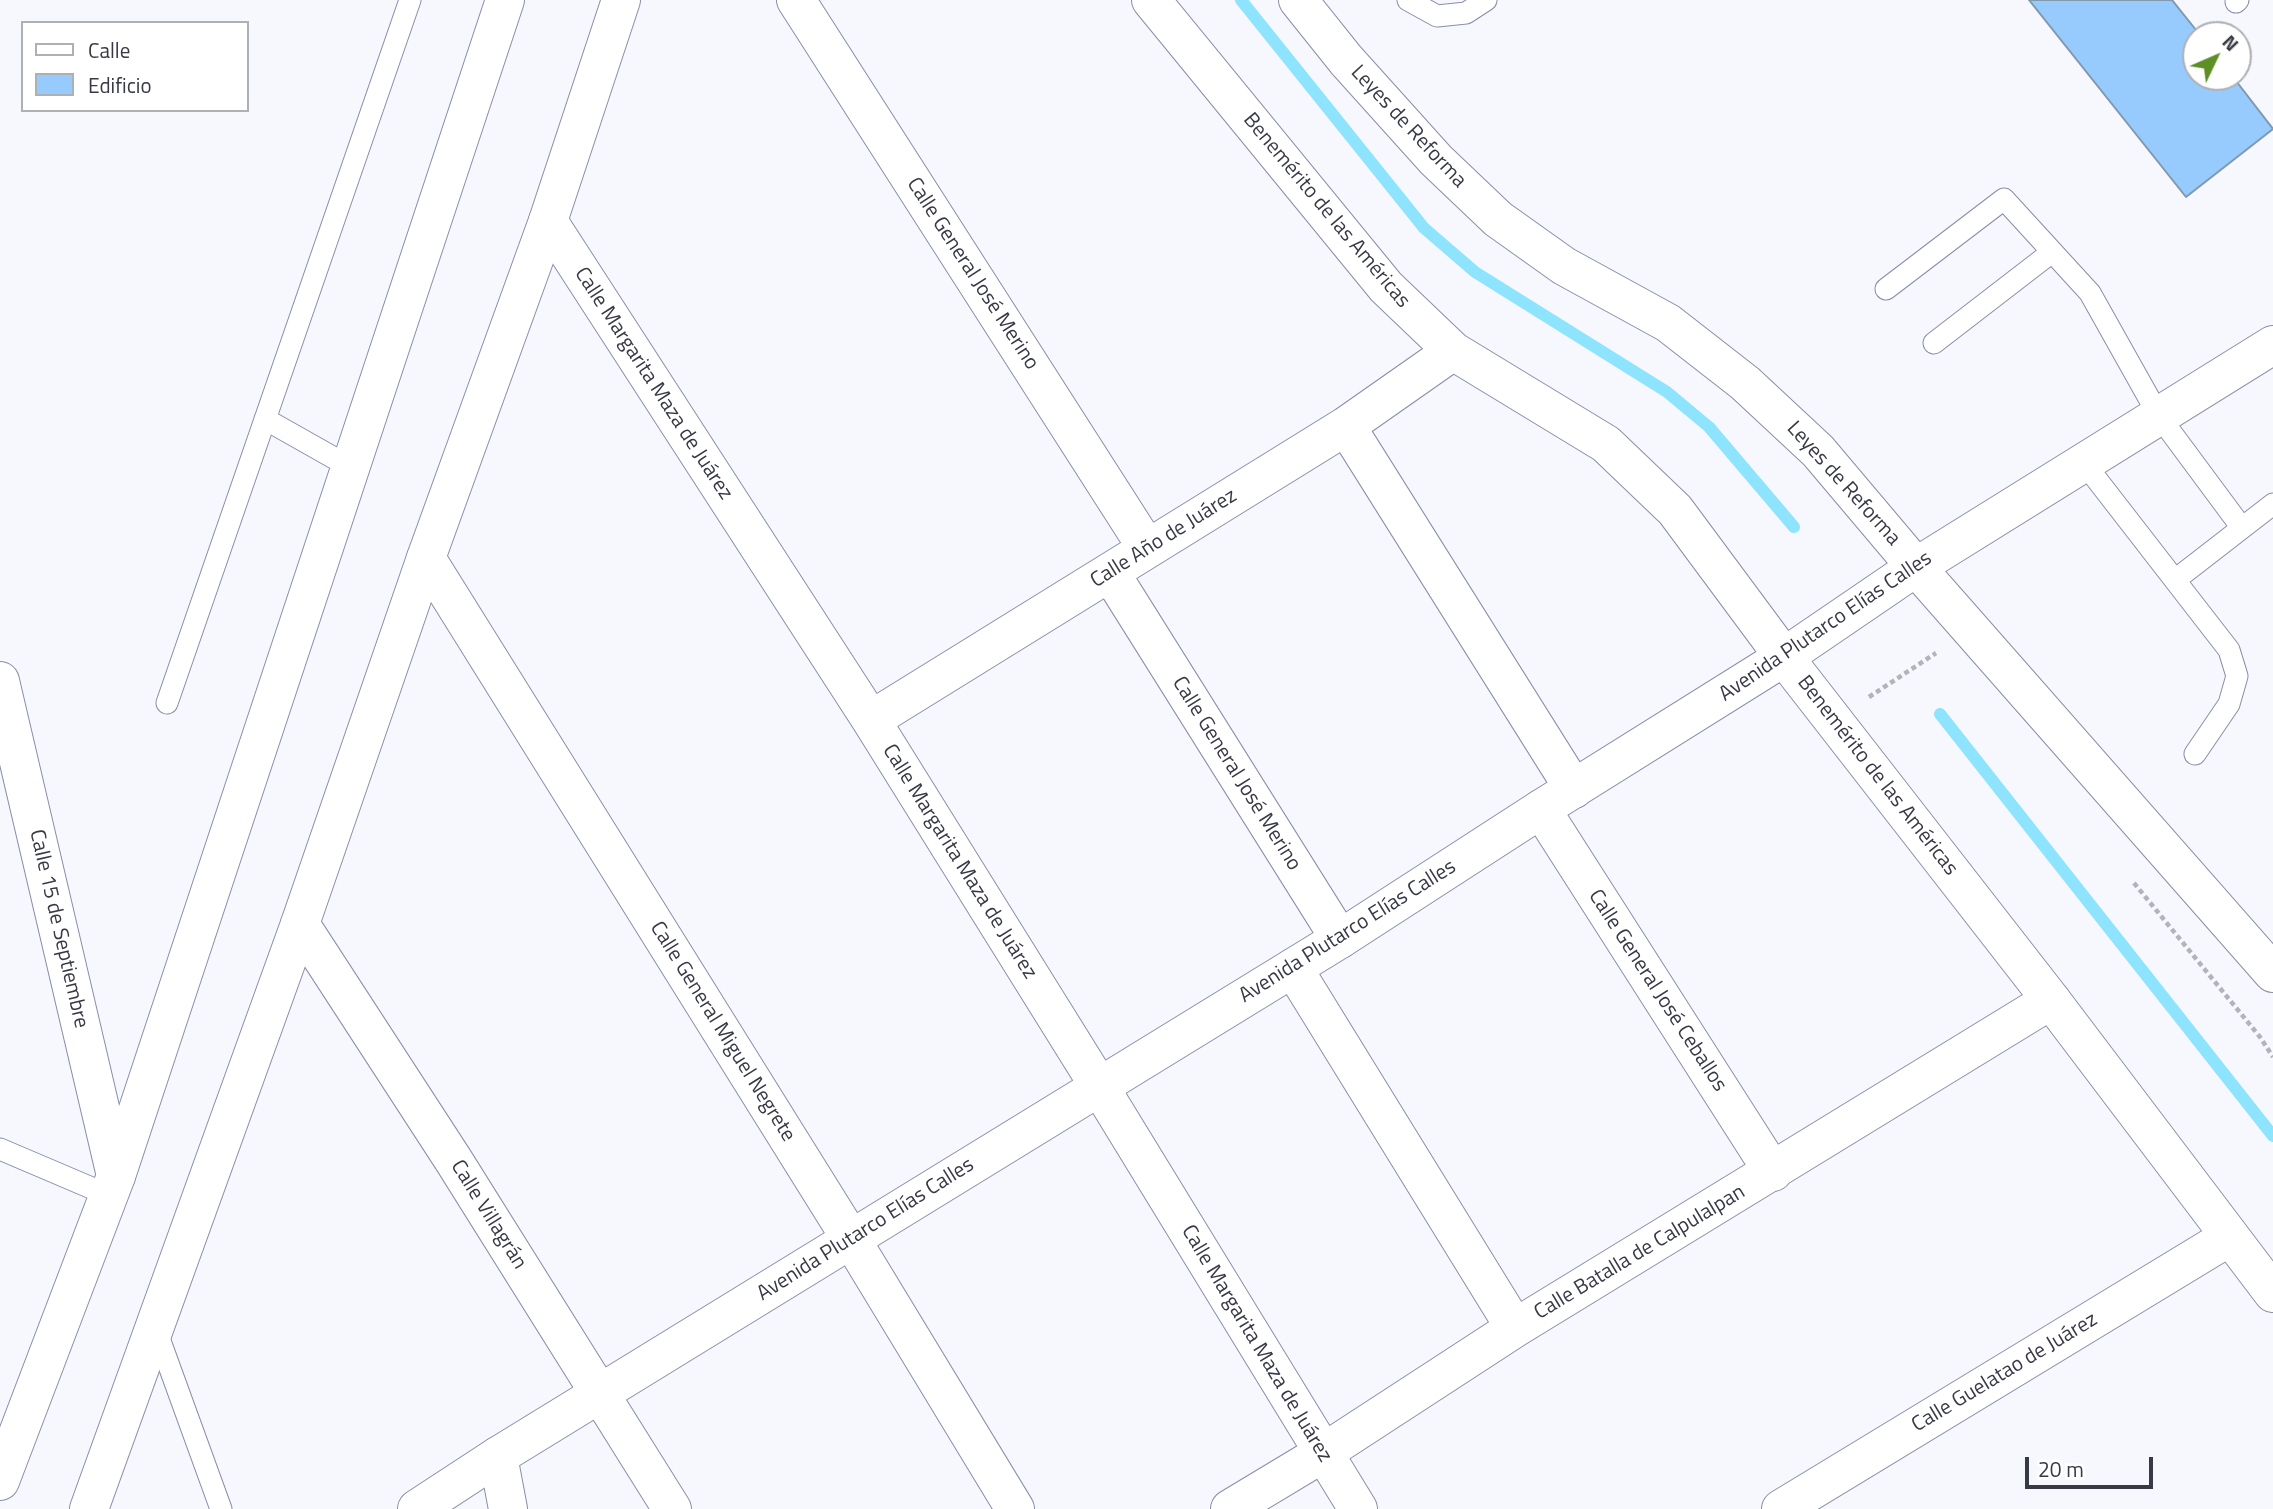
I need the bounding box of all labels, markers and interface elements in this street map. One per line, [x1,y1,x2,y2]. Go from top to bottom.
legend [21,21,248,112]
north arrow [2182,21,2252,91]
text: N [2216,28,2246,57]
text: Calle [88,34,130,66]
street label: Leyes de Reforma [1345,61,1471,193]
text: Edificio [88,69,152,101]
street label: Benemérito de las Américas [1237,108,1415,314]
street label: Calle General José Merino [900,173,1044,375]
street label: Calle Margarita Maza de Juárez [568,263,738,505]
street label: Leyes de Reforma [1781,417,1905,551]
street label: Calle Año de Juárez [1086,484,1242,594]
street label: Avenida Plutarco Elías Calles [1715,546,1937,708]
street label: Benemérito de las Américas [1791,671,1963,881]
street label: Calle General José Merino [1166,672,1306,876]
street label: Calle Margarita Maza de Juárez [876,740,1042,984]
street label: Calle 15 de Septiembre [23,827,93,1031]
street label: Avenida Plutarco Elías Calles [1235,855,1461,1009]
street label: Calle General José Ceballos [1582,885,1732,1097]
street label: Calle General Miguel Negrete [644,917,800,1147]
street label: Avenida Plutarco Elías Calles [753,1153,979,1307]
street label: Calle Villagrán [445,1156,531,1274]
street label: Calle Batalla de Calpulalpan [1530,1180,1750,1326]
street label: Calle Margarita Maza de Juárez [1175,1221,1337,1467]
street label: Calle Guelatao de Juárez [1908,1308,2102,1438]
scale bar [2028,1442,2156,1486]
text: 20 m [2038,1453,2084,1485]

